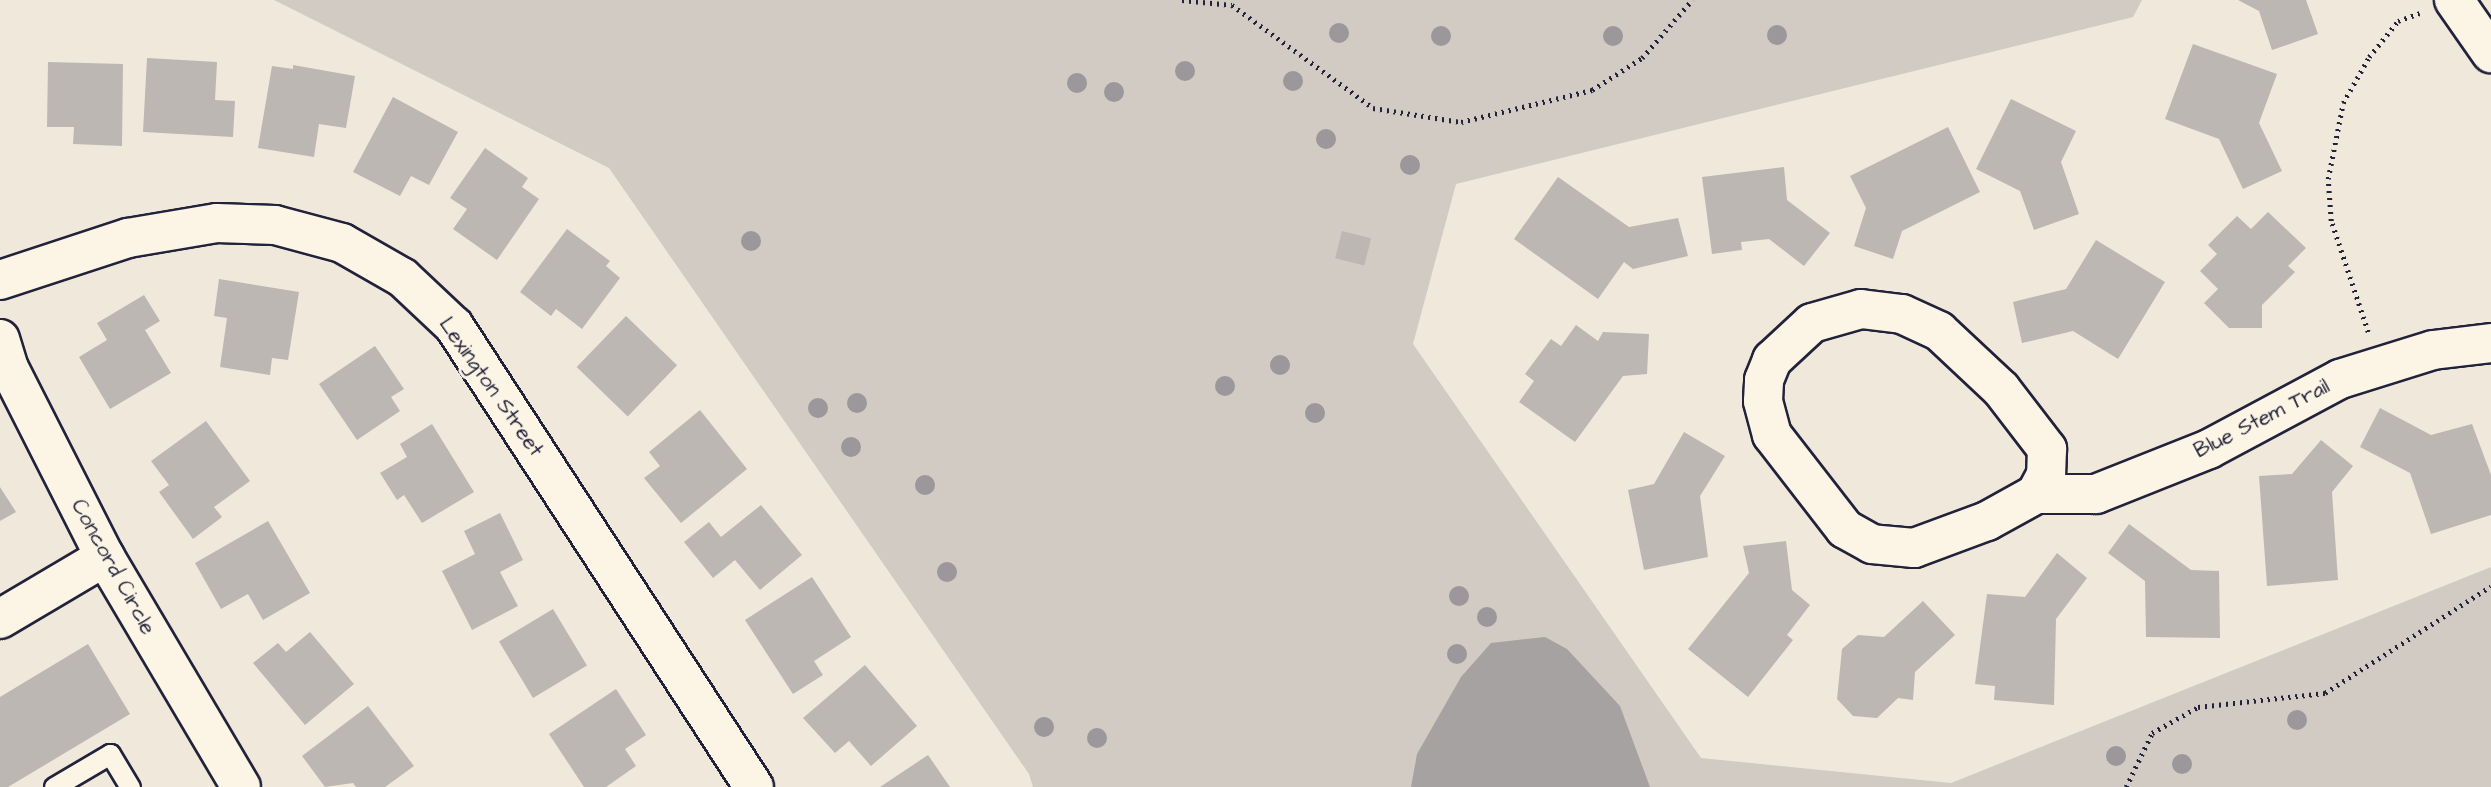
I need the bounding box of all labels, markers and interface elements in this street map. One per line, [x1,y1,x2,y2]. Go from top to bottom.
street label: Lexington Street [434,312,548,462]
street label: Blue Stem Trail [2190,374,2334,464]
street label: Concord Circle [65,495,161,639]

